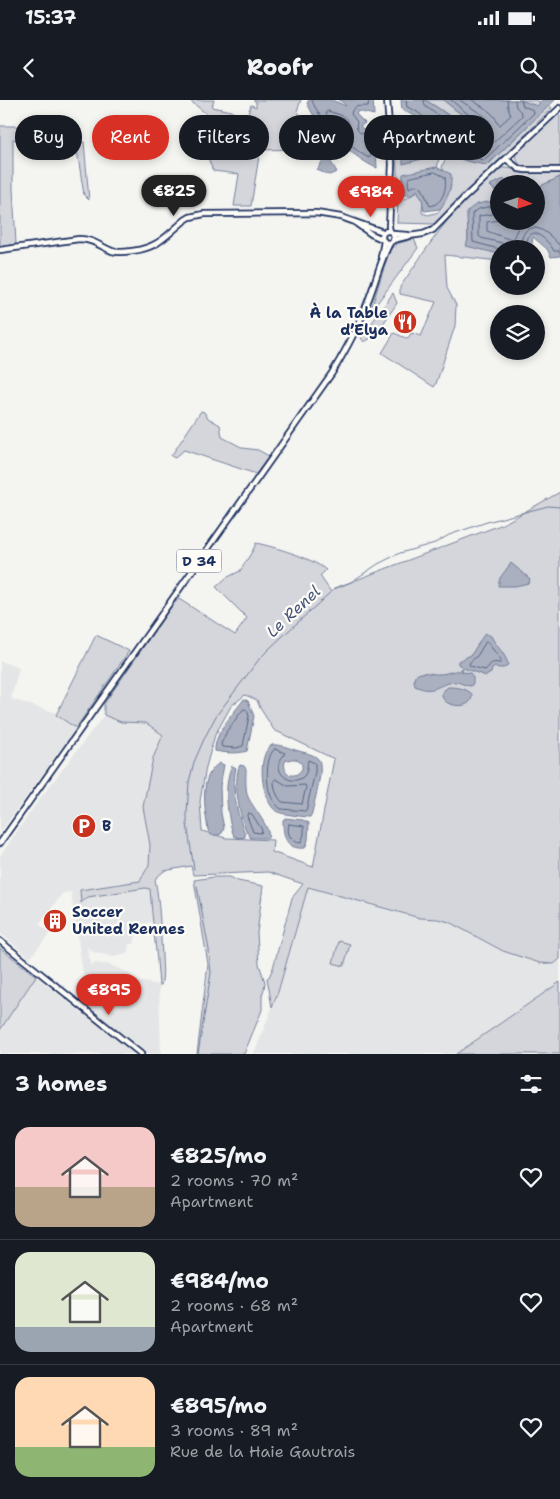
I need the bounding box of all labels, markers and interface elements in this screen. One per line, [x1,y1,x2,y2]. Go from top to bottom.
text: 15:37 [25,5,76,30]
text: Roofr [247,53,313,82]
icon: back [15,54,43,82]
icon: search [517,54,545,82]
chip: Buy [15,115,82,160]
chip: Rent [92,115,169,160]
chip: Filters [179,115,269,160]
chip: New [279,115,354,160]
chip: Apartment [364,115,494,160]
pin: €825 [144,174,204,217]
north arrow [490,175,545,230]
map controls [490,175,545,360]
pin: €984 [341,176,401,218]
text: €825 [152,180,196,201]
text: €984 [349,181,393,202]
button: locate [490,240,545,295]
place label: À la Table d’Elya [309,302,389,340]
button: layers [490,305,545,360]
restaurant icon: À la Table d’Elya [392,309,418,335]
road number: D 34 [176,550,222,572]
water label: Le Renel [262,581,325,642]
parking icon: B [71,813,97,839]
place label: B [102,816,111,836]
place label: Soccer United Rennes [72,902,185,939]
building icon: Soccer United Rennes [42,908,68,934]
pin: €895 [79,974,139,1016]
text: €895 [87,979,131,1000]
text: 3 homes [15,1070,107,1098]
icon: filters [517,1070,545,1098]
text: €825/mo [170,1142,267,1170]
icon: home [55,1147,115,1207]
icon: heart [517,1163,545,1191]
text: 2 rooms · 70 m² [170,1170,298,1191]
text: Apartment [170,1191,253,1212]
text: €984/mo [170,1267,269,1295]
icon: home [55,1272,115,1332]
icon: heart [517,1288,545,1316]
text: 2 rooms · 68 m² [170,1295,298,1316]
text: Apartment [170,1316,253,1337]
text: €895/mo [170,1392,267,1420]
icon: home [55,1397,115,1457]
icon: heart [517,1413,545,1441]
text: 3 rooms · 89 m² [170,1420,298,1441]
text: Rue de la Haie Gautrais [170,1441,355,1462]

